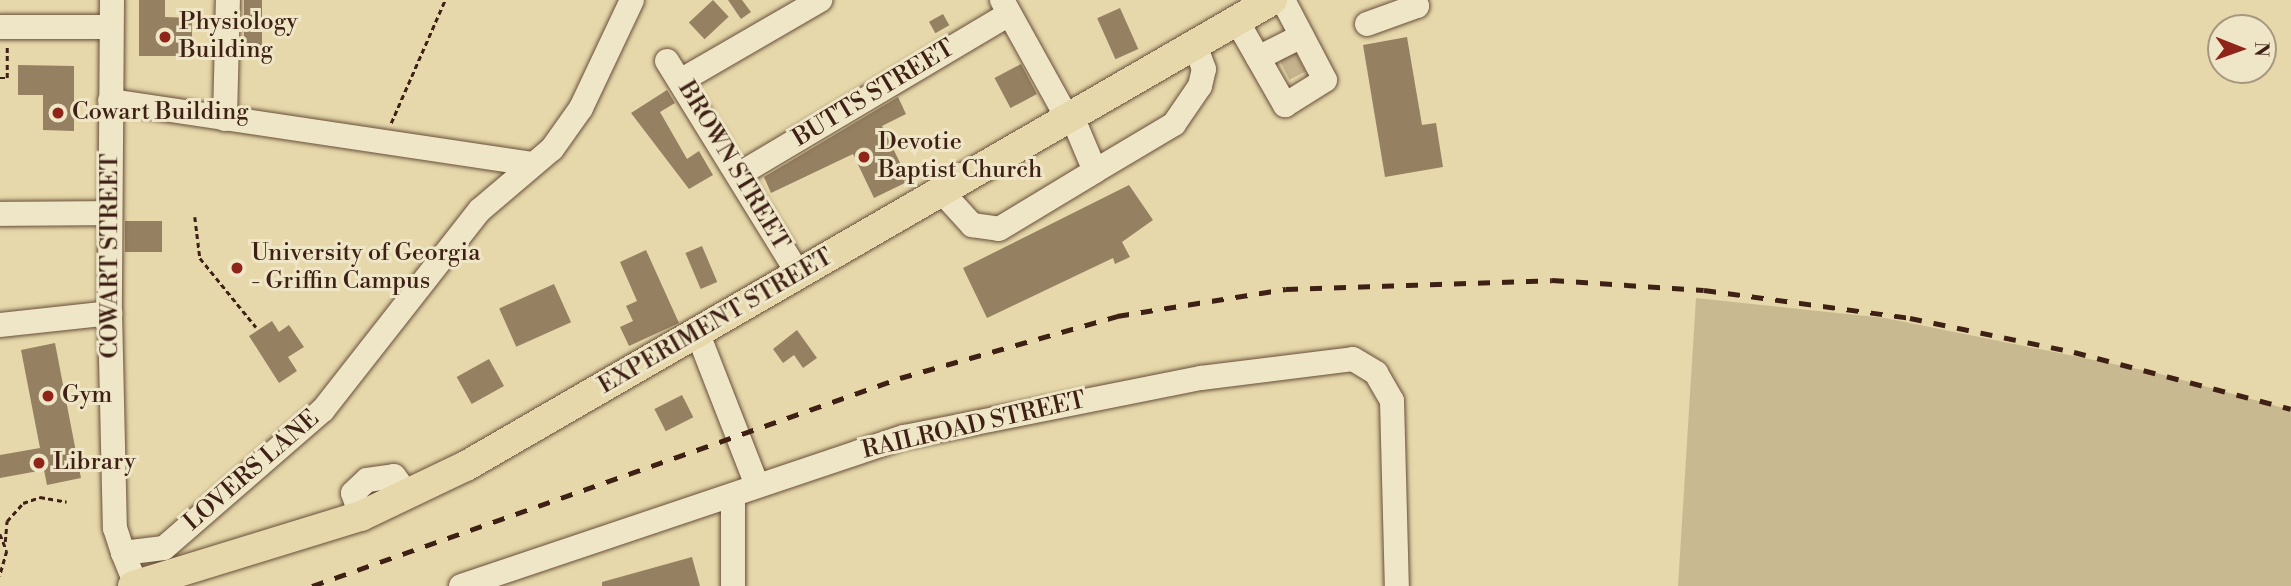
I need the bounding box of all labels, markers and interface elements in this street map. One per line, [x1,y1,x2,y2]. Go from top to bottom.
place label: Physiology Building [179,9,298,65]
north arrow [2207,14,2277,84]
marker: Physiology Building [157,29,173,45]
street label: BUTTS STREET [788,34,960,154]
text: N [2249,42,2273,57]
street label: BROWN STREET [671,76,795,256]
place label: Cowart Building [72,99,249,127]
marker: Cowart Building [50,105,66,121]
place label: Devotie Baptist Church [878,129,1042,185]
marker: Devotie Baptist Church [856,149,872,165]
street label: COWART STREET [97,153,125,359]
place label: University of Georgia - Griffin Campus [251,240,480,296]
street label: EXPERIMENT STREET [594,243,838,401]
marker: University of Georgia - Griffin Campus [229,260,245,276]
place label: Gym [62,382,112,410]
street label: RAILROAD STREET [859,386,1089,466]
marker: Gym [40,388,56,404]
street label: LOVERS LANE [179,405,325,537]
place label: Library [53,449,136,477]
marker: Library [31,455,47,471]

